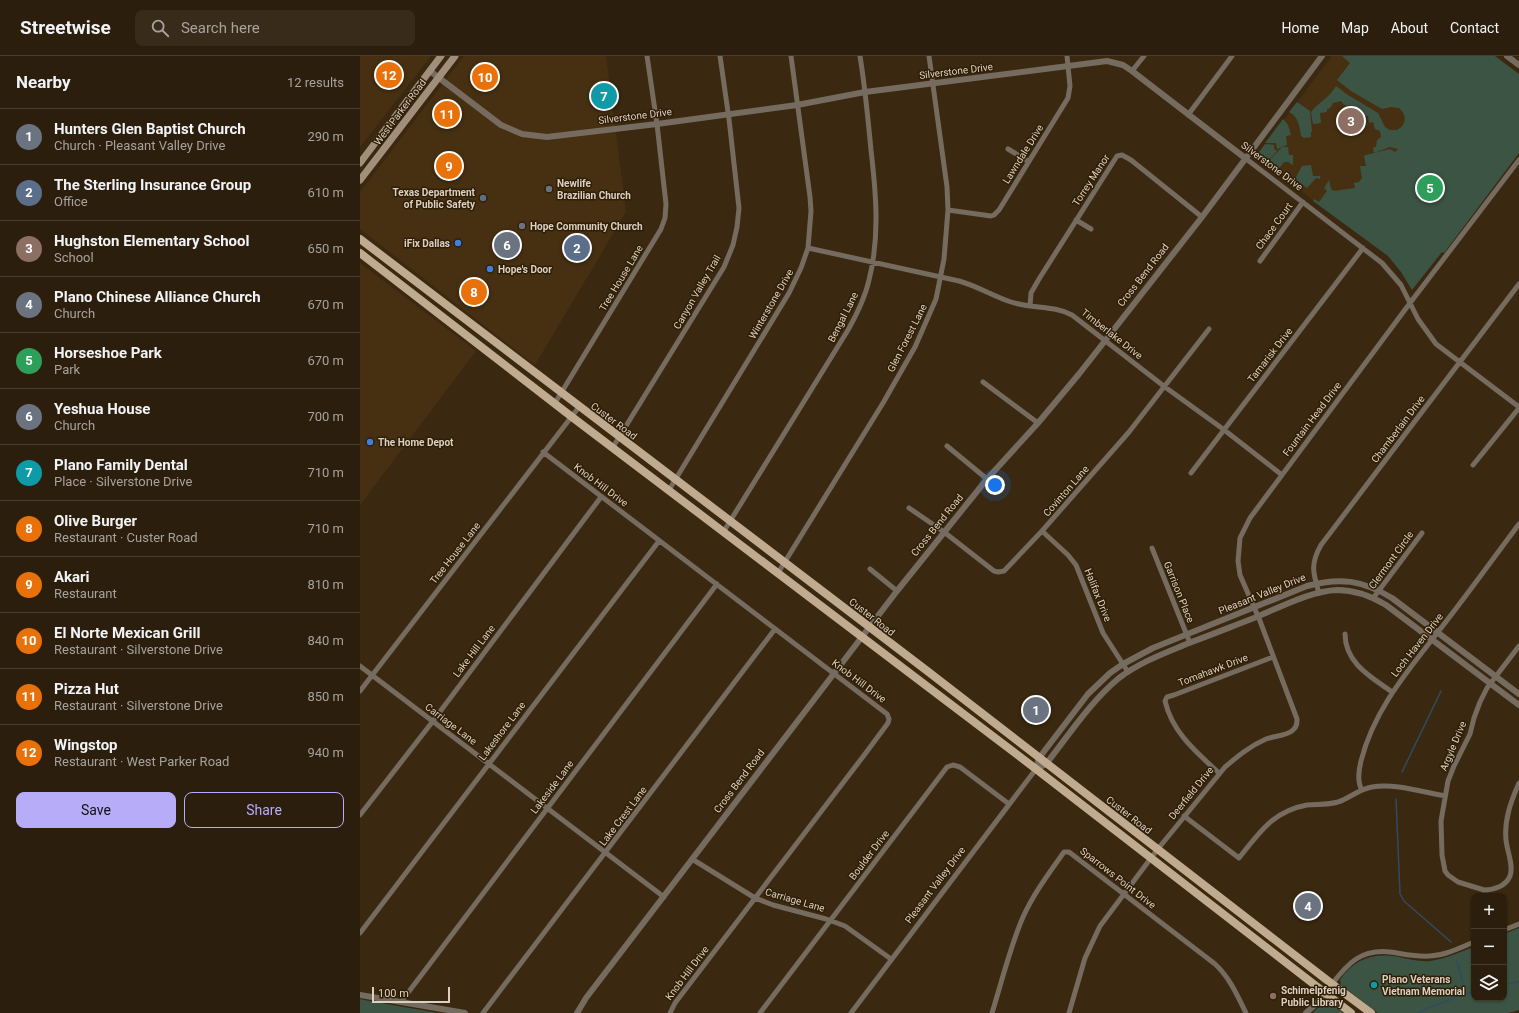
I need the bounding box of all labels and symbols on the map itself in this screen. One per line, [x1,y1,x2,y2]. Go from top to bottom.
pin: 12 [376,60,402,90]
street label: Silverstone Drive [919,61,993,81]
pin: 10 [472,62,498,92]
street label: West Parker Road [372,77,428,147]
pin: 7 [591,81,617,111]
pin: 11 [434,99,460,129]
street label: Silverstone Drive [598,106,672,126]
pin: 3 [1338,106,1364,136]
street label: Lawndale Drive [1000,122,1046,186]
street label: Silverstone Drive [1239,139,1305,193]
pin: 9 [436,151,462,181]
street label: Torrey Manor [1070,152,1112,208]
pin: 5 [1417,173,1443,203]
place label: Newlife Brazilian Church [557,178,631,201]
marker: Newlife Brazilian Church [544,184,554,194]
place label: Texas Department of Public Safety [393,187,476,210]
marker: Texas Department of Public Safety [478,193,488,203]
street label: Chace Court [1253,200,1295,252]
marker: Hope Community Church [517,221,527,231]
place label: Hope Community Church [530,221,643,232]
pin: 6 [494,230,520,260]
pin: 2 [564,233,590,263]
place label: iFix Dallas [404,238,450,249]
marker: iFix Dallas [453,238,463,248]
street label: Cross Bend Road [1115,241,1171,309]
street label: Tree House Lane [597,243,645,313]
street label: Canyon Valley Trail [671,253,723,331]
marker: Hope's Door [485,264,495,274]
place label: Hope's Door [498,264,552,275]
street label: Winterstone Drive [747,267,795,341]
pin: 8 [461,277,487,307]
street label: Bengal Lane [826,290,860,344]
street label: Glen Forest Lane [885,302,929,374]
street label: Timberlake Drive [1079,307,1145,361]
street label: Tamarisk Drive [1245,326,1295,384]
street label: Fountain Head Drive [1281,380,1343,458]
street label: Chamberlain Drive [1369,393,1427,465]
street label: Custer Road [589,400,639,442]
marker: The Home Depot [365,437,375,447]
place label: The Home Depot [378,437,454,448]
street label: Knob Hill Drive [572,461,630,509]
street label: Covinton Lane [1041,463,1091,519]
your location [985,475,1005,495]
street label: Cross Bend Road [909,492,965,558]
street label: Tree House Lane [428,520,482,586]
street label: Clermont Circle [1366,529,1416,591]
street label: Garrison Place [1162,560,1196,624]
street label: Halifax Drive [1082,567,1114,623]
street label: Pleasant Valley Drive [1217,572,1307,616]
street label: Custer Road [847,596,897,638]
street label: Loch Haven Drive [1389,611,1445,679]
street label: Lake Hill Lane [451,623,497,679]
street label: Tomahawk Drive [1177,652,1249,688]
street label: Knob Hill Drive [830,657,888,705]
pin: 1 [1023,695,1049,725]
street label: Lakeshore Lane [476,700,528,762]
street label: Carriage Lane [423,701,479,747]
street label: Argyle Drive [1438,720,1468,772]
street label: Cross Bend Road [712,747,766,815]
street label: Lakeside Lane [528,758,576,816]
street label: Deerfield Drive [1166,765,1216,821]
street label: Lake Crest Lane [597,784,649,848]
street label: Custer Road [1104,794,1154,836]
street label: Boulder Drive [847,828,891,882]
street label: Pleasant Valley Drive [903,845,967,925]
street label: Sparrows Point Drive [1078,845,1158,911]
street label: Carriage Lane [764,886,826,914]
pin: 4 [1295,891,1321,921]
street label: Knob Hill Drive [663,944,711,1002]
place label: Plano Veterans Vietnam Memorial [1382,974,1465,997]
marker: Plano Veterans Vietnam Memorial [1369,980,1379,990]
scale bar [372,985,450,1004]
place label: Schimelpfenig Public Library [1281,985,1346,1008]
marker: Schimelpfenig Public Library [1268,991,1278,1001]

